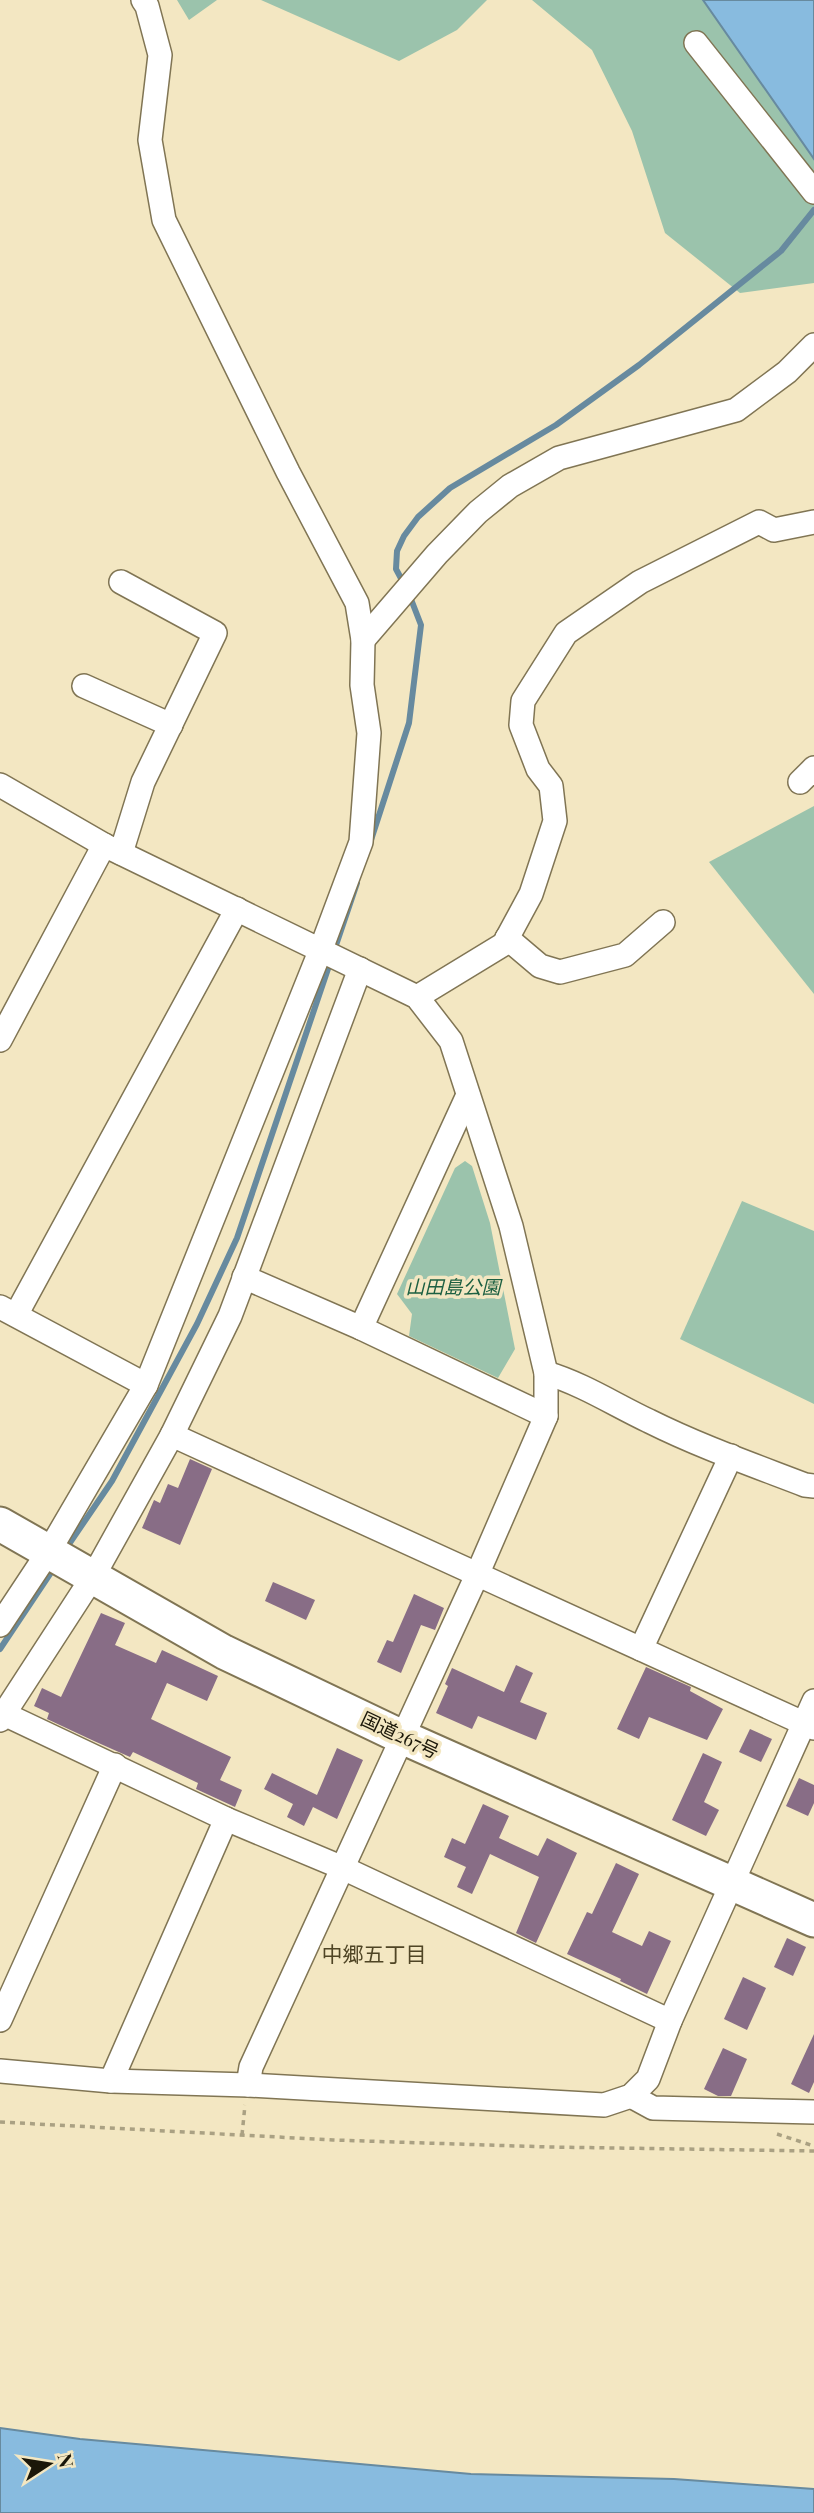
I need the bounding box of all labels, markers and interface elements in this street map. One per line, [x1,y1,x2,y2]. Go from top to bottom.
park label: 山田島公園 [405,1273,503,1299]
street label: 国道267号 [357,1705,444,1764]
district label: 中郷五丁目 [322,1939,427,1967]
north arrow [14,2429,84,2499]
text: N [52,2451,81,2470]

